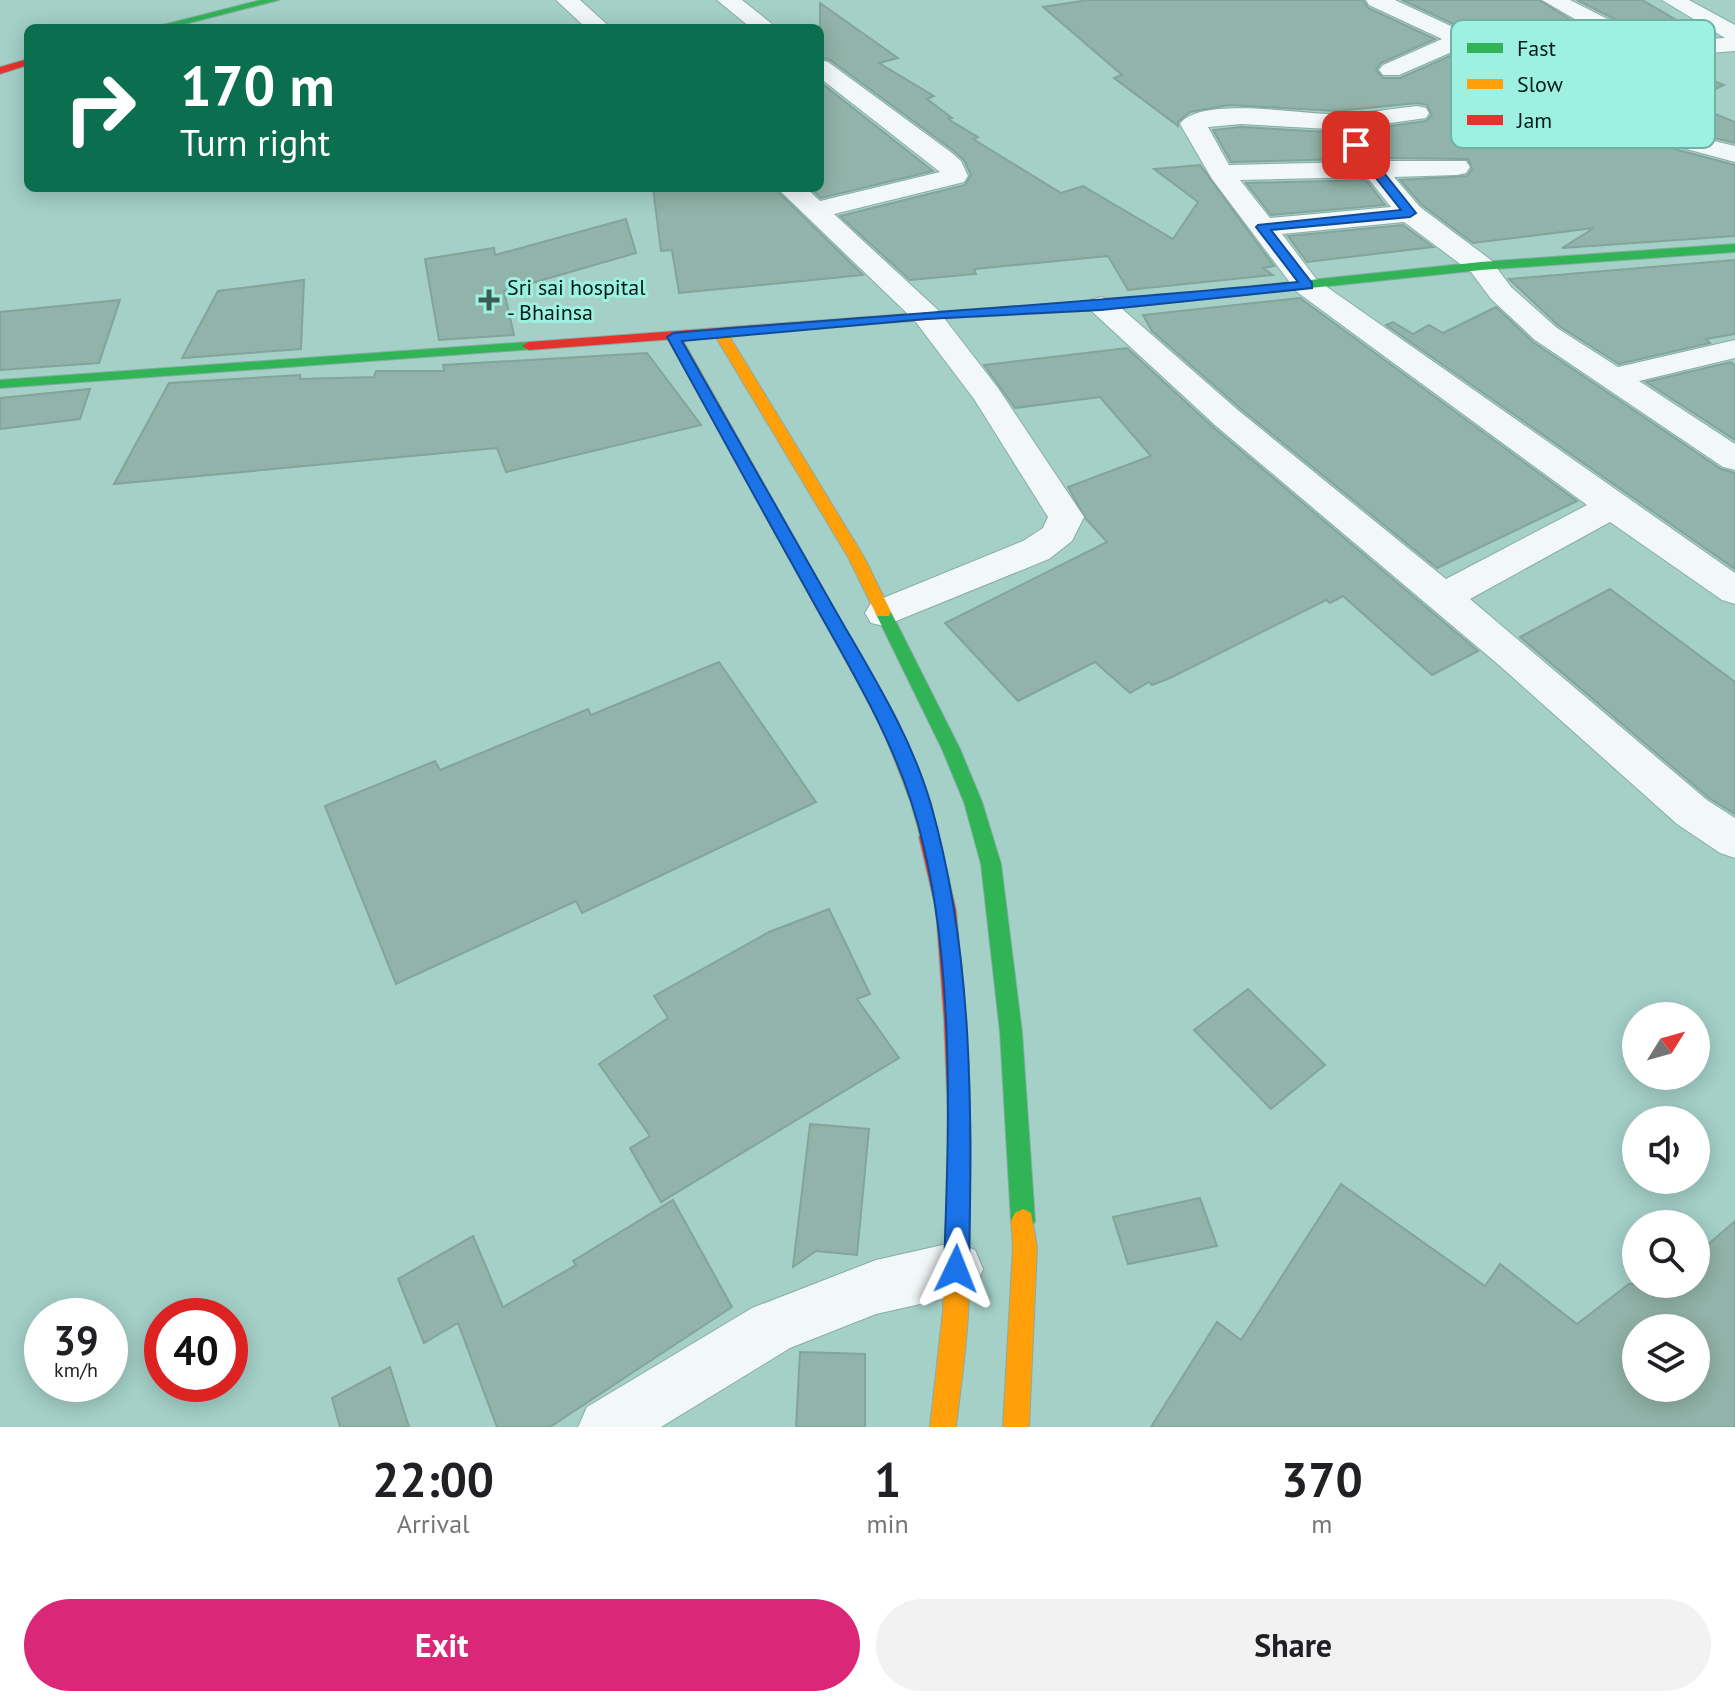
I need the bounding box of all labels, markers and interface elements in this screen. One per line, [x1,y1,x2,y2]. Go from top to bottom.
legend [1451,20,1715,148]
text: Fast [1517,34,1557,62]
text: 170 m [180,49,335,121]
icon: right [48,56,152,160]
text: Slow [1517,70,1563,98]
text: Jam [1516,106,1552,134]
pin [1322,111,1390,179]
text: Turn right [180,119,330,166]
icon: arrive [1334,123,1378,167]
place label: Sri sai hospital - Bhainsa [507,273,646,326]
marker: Sri sai hospital - Bhainsa [478,289,500,311]
north arrow [1622,1002,1710,1090]
map controls [1622,1002,1710,1402]
button: sound [1622,1106,1710,1194]
button: search [1622,1210,1710,1298]
position arrow [914,1227,998,1311]
speed limit sign: 40 [144,1298,248,1402]
text: 39 [53,1314,99,1366]
button: layers [1622,1314,1710,1402]
text: km/h [54,1357,98,1383]
text: 22:00 [372,1448,494,1510]
text: 1 [874,1448,901,1510]
text: 370 [1281,1448,1363,1510]
text: Arrival [397,1507,470,1540]
text: min [866,1507,909,1540]
text: m [1311,1507,1332,1540]
button: Exit [24,1599,860,1691]
button: Share [876,1599,1711,1691]

